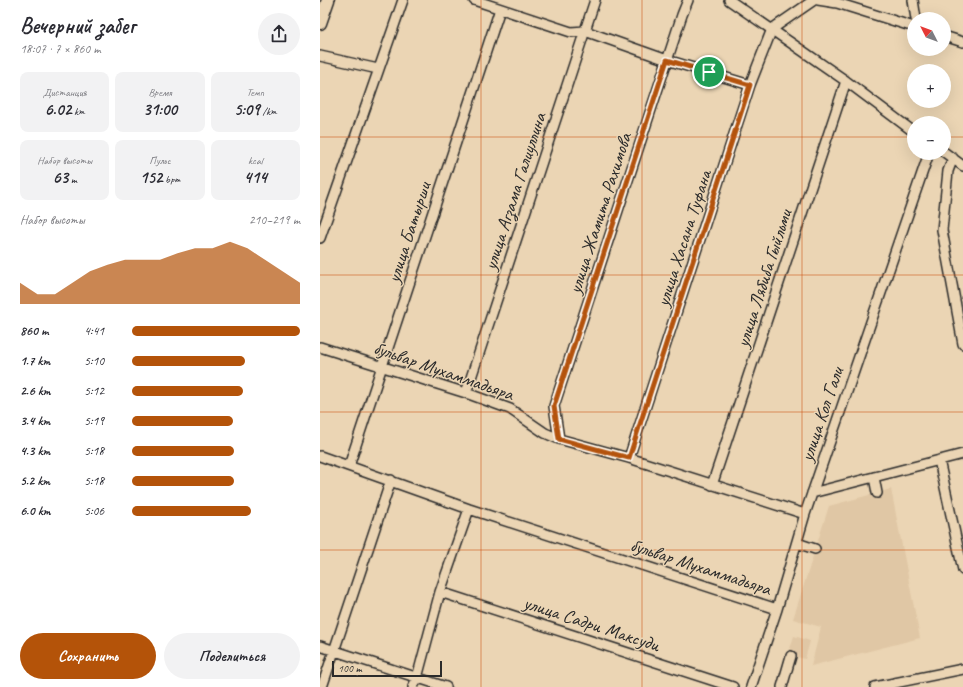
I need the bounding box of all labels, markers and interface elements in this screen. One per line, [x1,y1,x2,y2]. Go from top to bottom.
text: Вечерний забег [20,12,135,40]
north arrow [907,12,951,56]
map controls [907,12,951,160]
button: share [258,13,300,55]
text: 18:07 · 7 × 860 m [20,41,101,57]
pin [692,55,726,89]
icon: arrive [698,61,720,83]
button: + [907,64,951,108]
text: Дистанция [43,85,87,99]
text: Время [148,85,172,99]
text: Темп [246,85,264,99]
text: 6.02 [45,99,71,120]
text: 31:00 [143,99,177,120]
text: 5:09 [234,99,260,120]
text: km [71,104,85,118]
text: /km [260,104,277,118]
street label: улица Агзама Галиуллина [478,108,552,274]
button: − [907,116,951,160]
street label: улица Жамита Рахимова [562,128,638,298]
text: Набор высоты [37,153,92,167]
text: Пульс [149,153,171,167]
text: kcal [248,153,263,167]
street label: улица Хасана Туфана [650,165,718,310]
text: 63 [52,167,68,188]
text: 152 [140,167,162,188]
text: 414 [244,167,267,188]
text: m [68,172,77,186]
text: bpm [162,172,180,186]
street label: улица Батырши [381,178,437,287]
street label: улица Лябиба Гыйльми [730,206,798,351]
text: Набор высоты [20,212,85,228]
text: 210–219 m [249,212,300,228]
text: 860 m [20,323,48,339]
text: 4:41 [84,323,104,339]
street label: бульвар Мухаммадьяра [371,336,518,407]
text: 1.7 km [20,353,50,369]
text: 5:10 [84,353,104,369]
street label: улица Кол Гали [794,362,850,465]
text: 2.6 km [20,383,51,399]
text: 5:12 [84,383,104,399]
text: 3.4 km [20,413,50,429]
text: 5:19 [84,413,104,429]
text: 4.3 km [20,443,50,459]
text: 5:18 [84,443,104,459]
text: 5.2 km [20,473,50,489]
text: 5:18 [84,473,104,489]
text: 6.0 km [20,503,51,519]
text: 5:06 [84,503,104,519]
street label: бульвар Мухаммадьяра [627,533,776,602]
street label: улица Садри Максуди [520,590,664,658]
button: Сохранить [20,633,156,679]
button: Поделиться [164,633,300,679]
scale bar [332,659,442,678]
text: 100 m [338,661,362,675]

